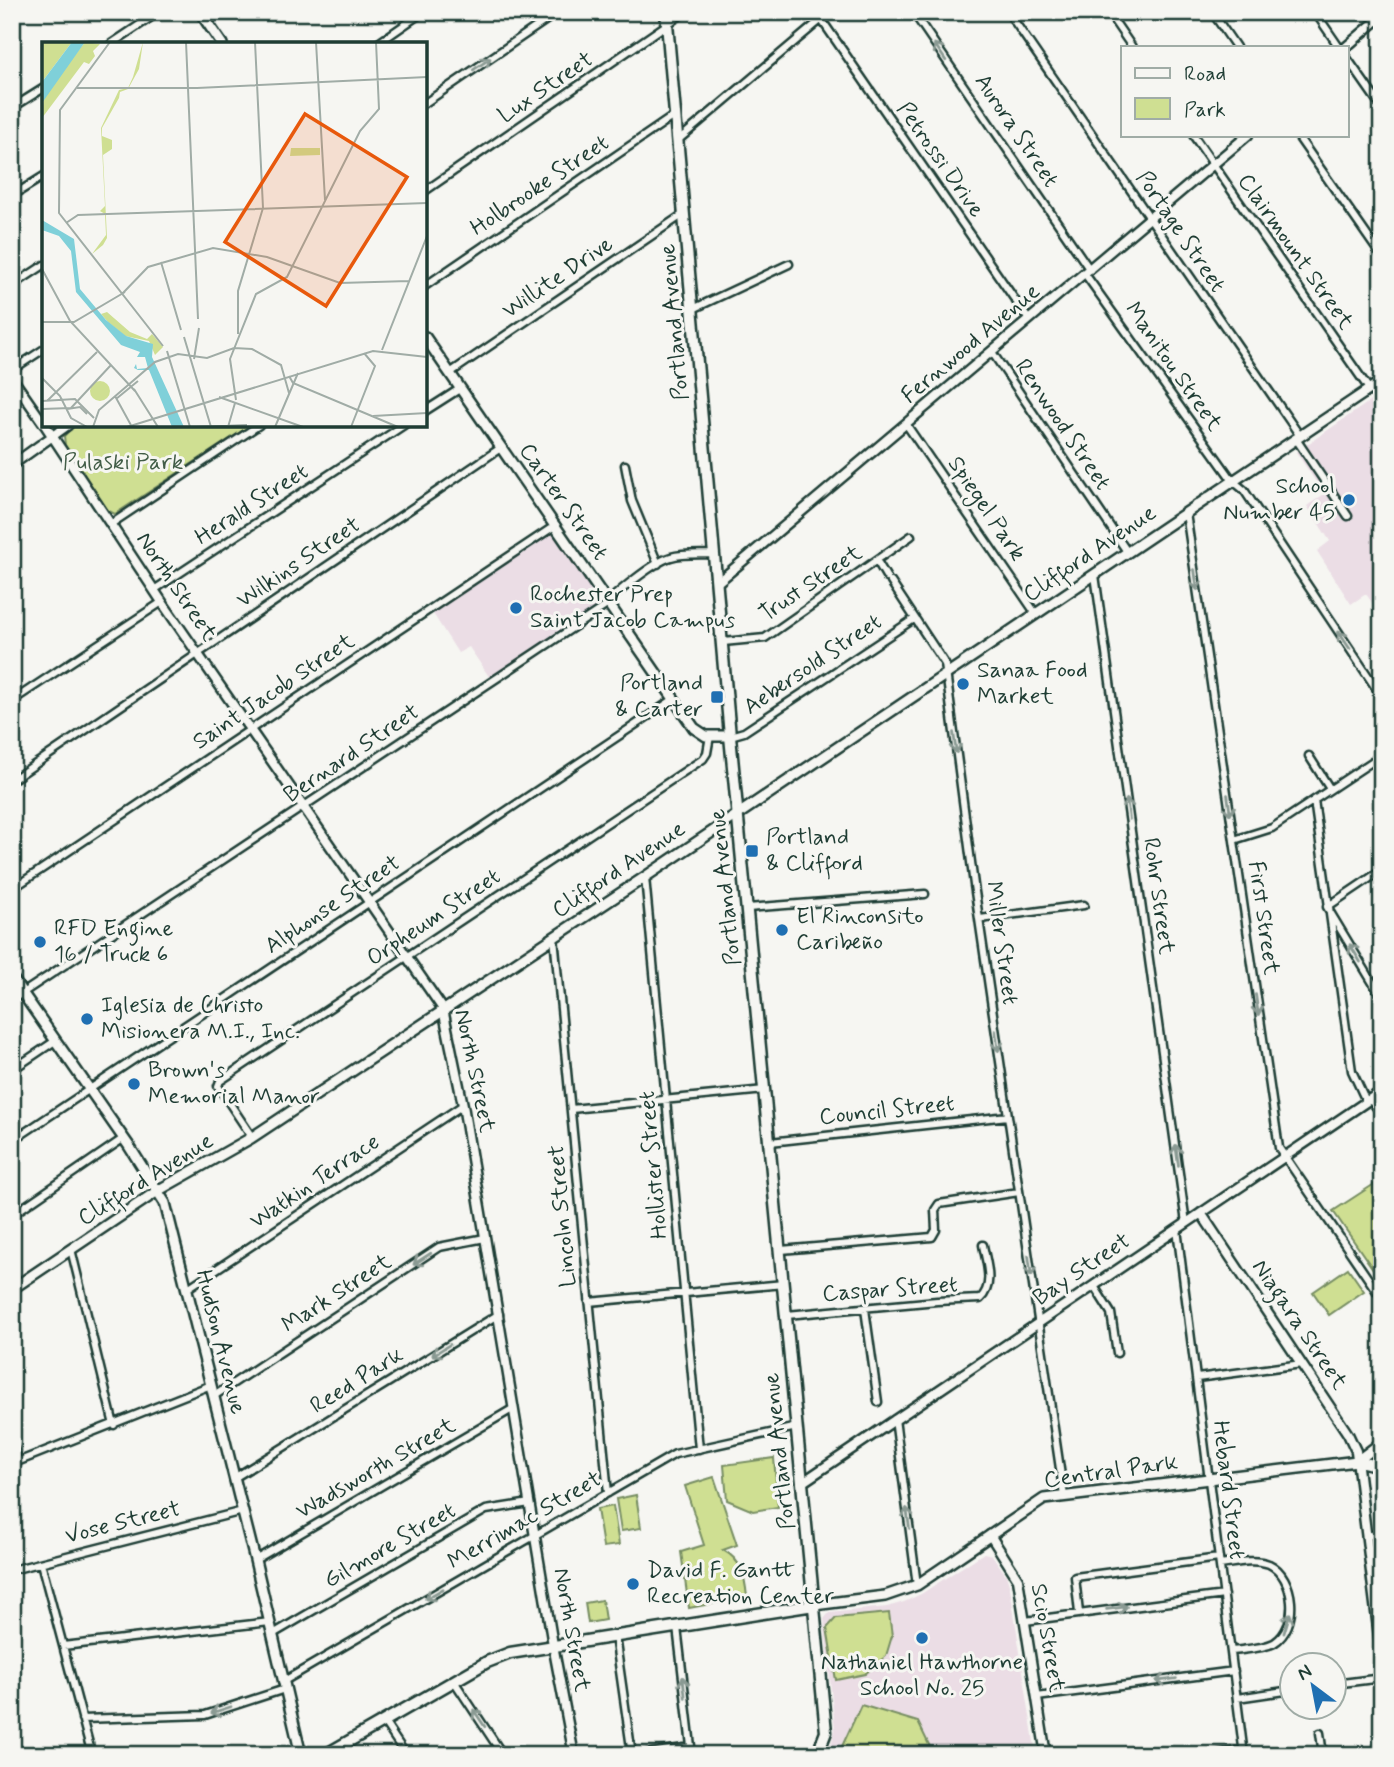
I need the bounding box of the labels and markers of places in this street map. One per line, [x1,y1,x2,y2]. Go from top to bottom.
place label: School Number 45 [1223,472,1335,528]
marker: School Number 45 [1341,492,1357,508]
place label: Rochester Prep Saint Jacob Campus [530,580,735,636]
marker: Rochester Prep Saint Jacob Campus [508,600,524,616]
place label: Sanaa Food Market [977,656,1087,712]
place label: Portland & Carter [615,669,703,725]
marker: Sanaa Food Market [955,676,971,692]
marker: Portland & Carter [709,689,725,705]
place label: Portland & Clifford [766,823,863,880]
marker: Portland & Clifford [744,843,760,859]
place label: El Rinconsito Caribeño [796,902,924,958]
place label: RFD Engine 16 / Truck 6 [54,914,174,970]
marker: El Rinconsito Caribeño [774,922,790,938]
marker: RFD Engine 16 / Truck 6 [32,934,48,950]
place label: Iglesia de Christo Misionera M.I., Inc. [101,991,300,1047]
marker: Iglesia de Christo Misionera M.I., Inc. [79,1011,95,1027]
place label: Brown's Memorial Manor [148,1056,320,1112]
marker: Brown's Memorial Manor [126,1076,142,1092]
place label: David F. Gantt Recreation Center [647,1556,834,1612]
marker: David F. Gantt Recreation Center [625,1576,641,1592]
marker: Nathaniel Hawthorne School No. 25 [914,1630,930,1646]
place label: Nathaniel Hawthorne School No. 25 [821,1648,1023,1704]

